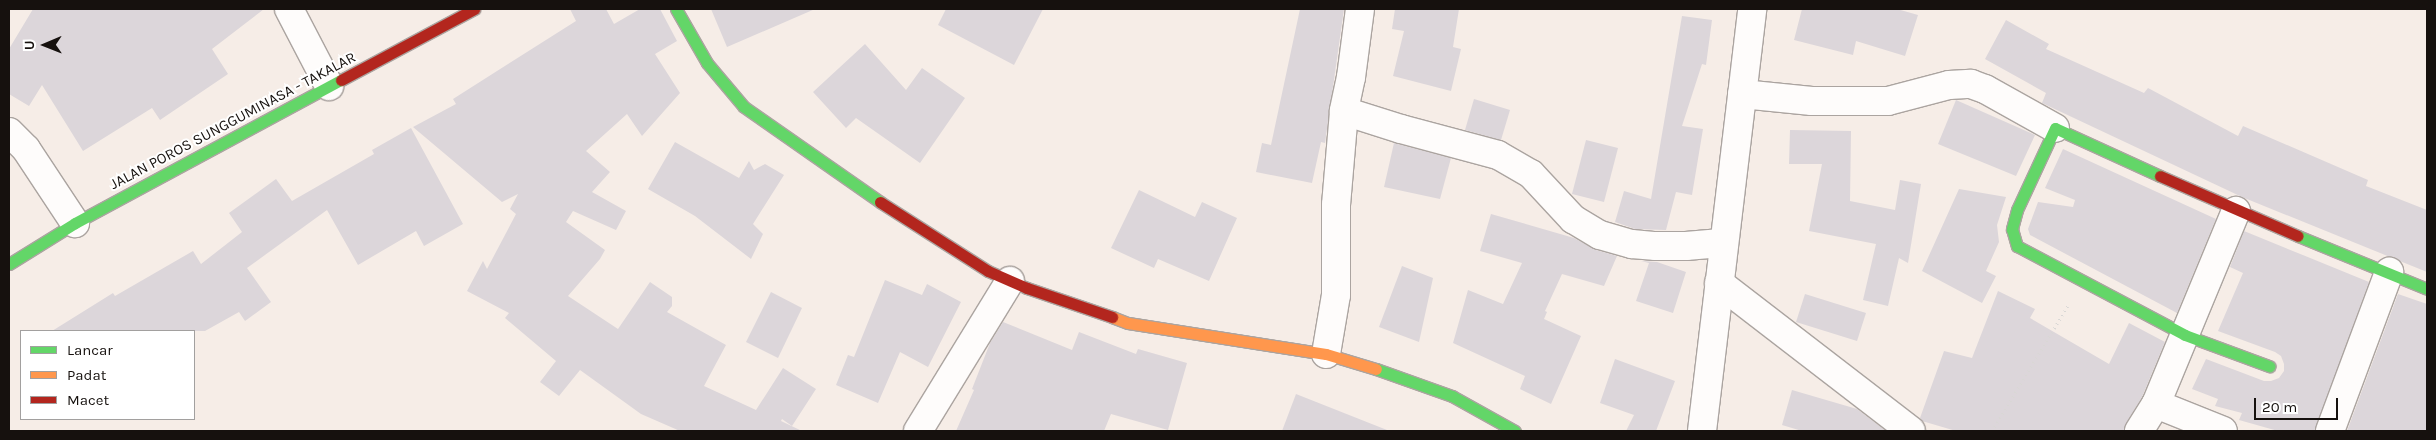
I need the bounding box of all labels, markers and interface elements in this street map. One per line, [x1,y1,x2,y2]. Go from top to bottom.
north arrow [20,20,70,70]
text: U [21,40,38,50]
street label: JALAN POROS SUNGGUMINASA - TAKALAR [107,48,359,194]
legend [20,330,195,420]
text: Lancar [67,341,113,359]
text: Padat [67,366,106,384]
scale bar [2256,388,2340,420]
text: Macet [67,391,109,409]
text: 20 m [2262,398,2297,416]

